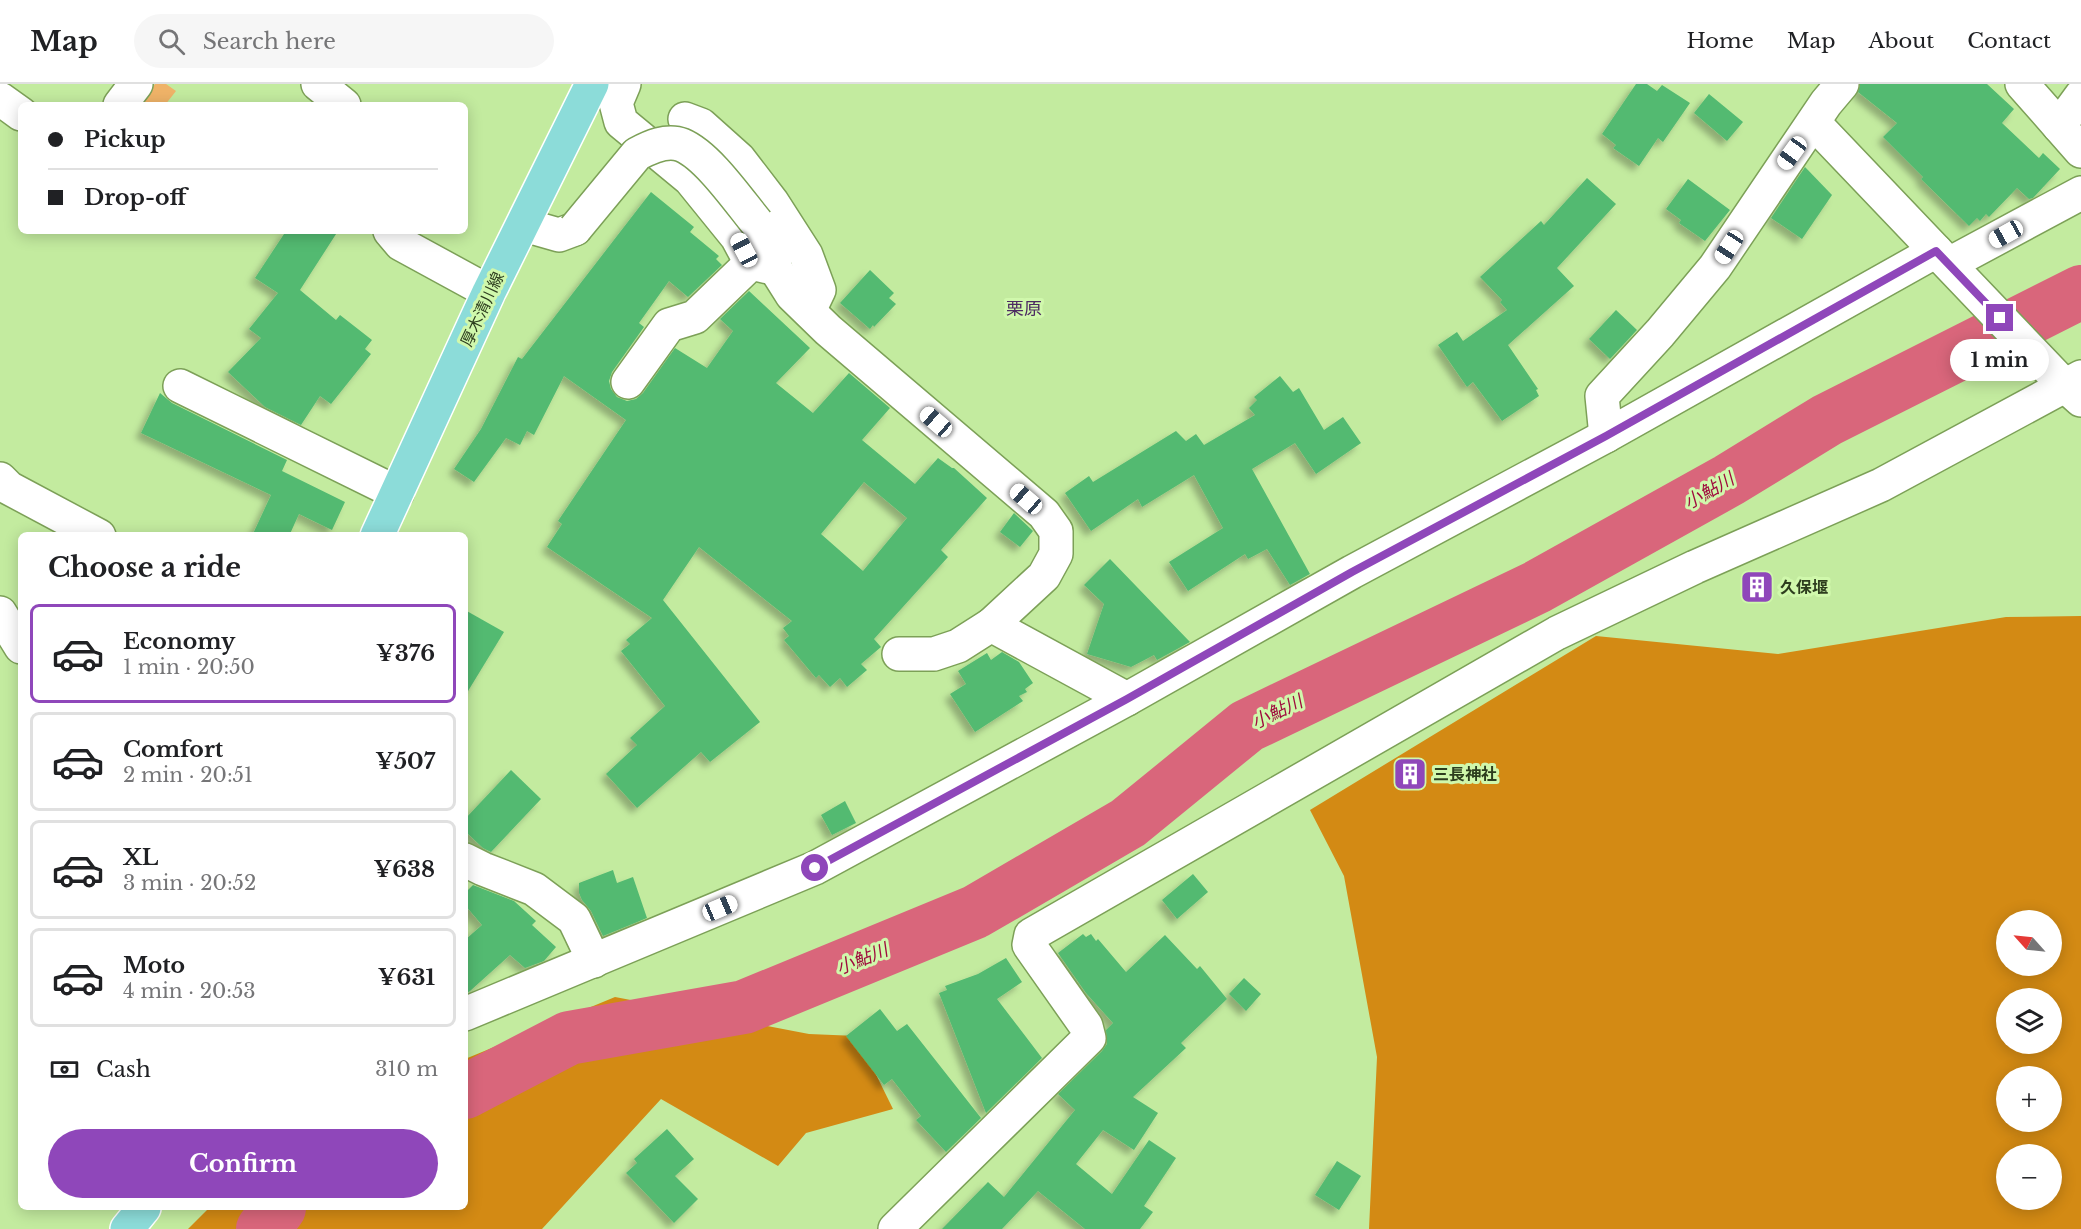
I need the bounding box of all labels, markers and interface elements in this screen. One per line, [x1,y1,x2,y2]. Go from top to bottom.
search box [134,14,554,68]
text: Map [30,24,98,59]
icon: search [155,25,188,58]
text: Search here [203,28,336,55]
text: Home [1687,28,1754,54]
text: Map [1787,28,1835,54]
text: About [1868,28,1934,54]
text: Contact [1967,28,2051,54]
text: Pickup [84,126,166,153]
car [1774,133,1810,173]
text: Drop-off [84,184,186,211]
car [1986,217,2026,251]
car [1712,227,1746,267]
car [728,230,760,270]
street label: 厚木清川線 [456,269,508,349]
district label: 栗原 [1006,298,1042,320]
route end [1986,304,2013,331]
callout: 1 min [1950,339,2050,381]
text: 1 min [1971,348,2028,372]
car [917,403,955,441]
water label: 小鮎川 [1680,467,1740,514]
car [1007,480,1045,518]
text: Choose a ride [48,551,241,584]
building icon: 久保堰 [1739,569,1775,605]
place label: 久保堰 [1780,577,1828,597]
icon: car [51,627,105,681]
text: Economy [123,628,235,655]
text: ¥376 [376,640,435,667]
text: 1 min · 20:50 [123,655,255,679]
water label: 小鮎川 [1248,689,1308,734]
icon: car [51,735,105,789]
text: Comfort [123,736,223,763]
text: ¥507 [375,748,435,775]
building icon: 三長神社 [1392,756,1428,792]
text: 2 min · 20:51 [123,763,253,787]
place label: 三長神社 [1433,764,1497,784]
icon: car [51,843,105,897]
text: XL [123,844,158,871]
route start [801,854,828,881]
text: ¥638 [373,856,435,883]
text: 3 min · 20:52 [123,871,256,895]
car [700,893,740,923]
north arrow [1996,910,2062,976]
map controls [1996,910,2062,1210]
water label: 小鮎川 [833,938,893,979]
icon: car [51,951,105,1005]
text: Moto [123,952,185,979]
text: ¥631 [378,964,435,991]
text: 4 min · 20:53 [123,979,256,1003]
button: layers [1996,988,2062,1054]
icon: cash [48,1053,81,1086]
text: Cash [96,1056,151,1083]
text: 310 m [375,1057,438,1081]
button: + [1996,1066,2062,1132]
button: Confirm [48,1129,438,1198]
button: − [1996,1144,2062,1210]

